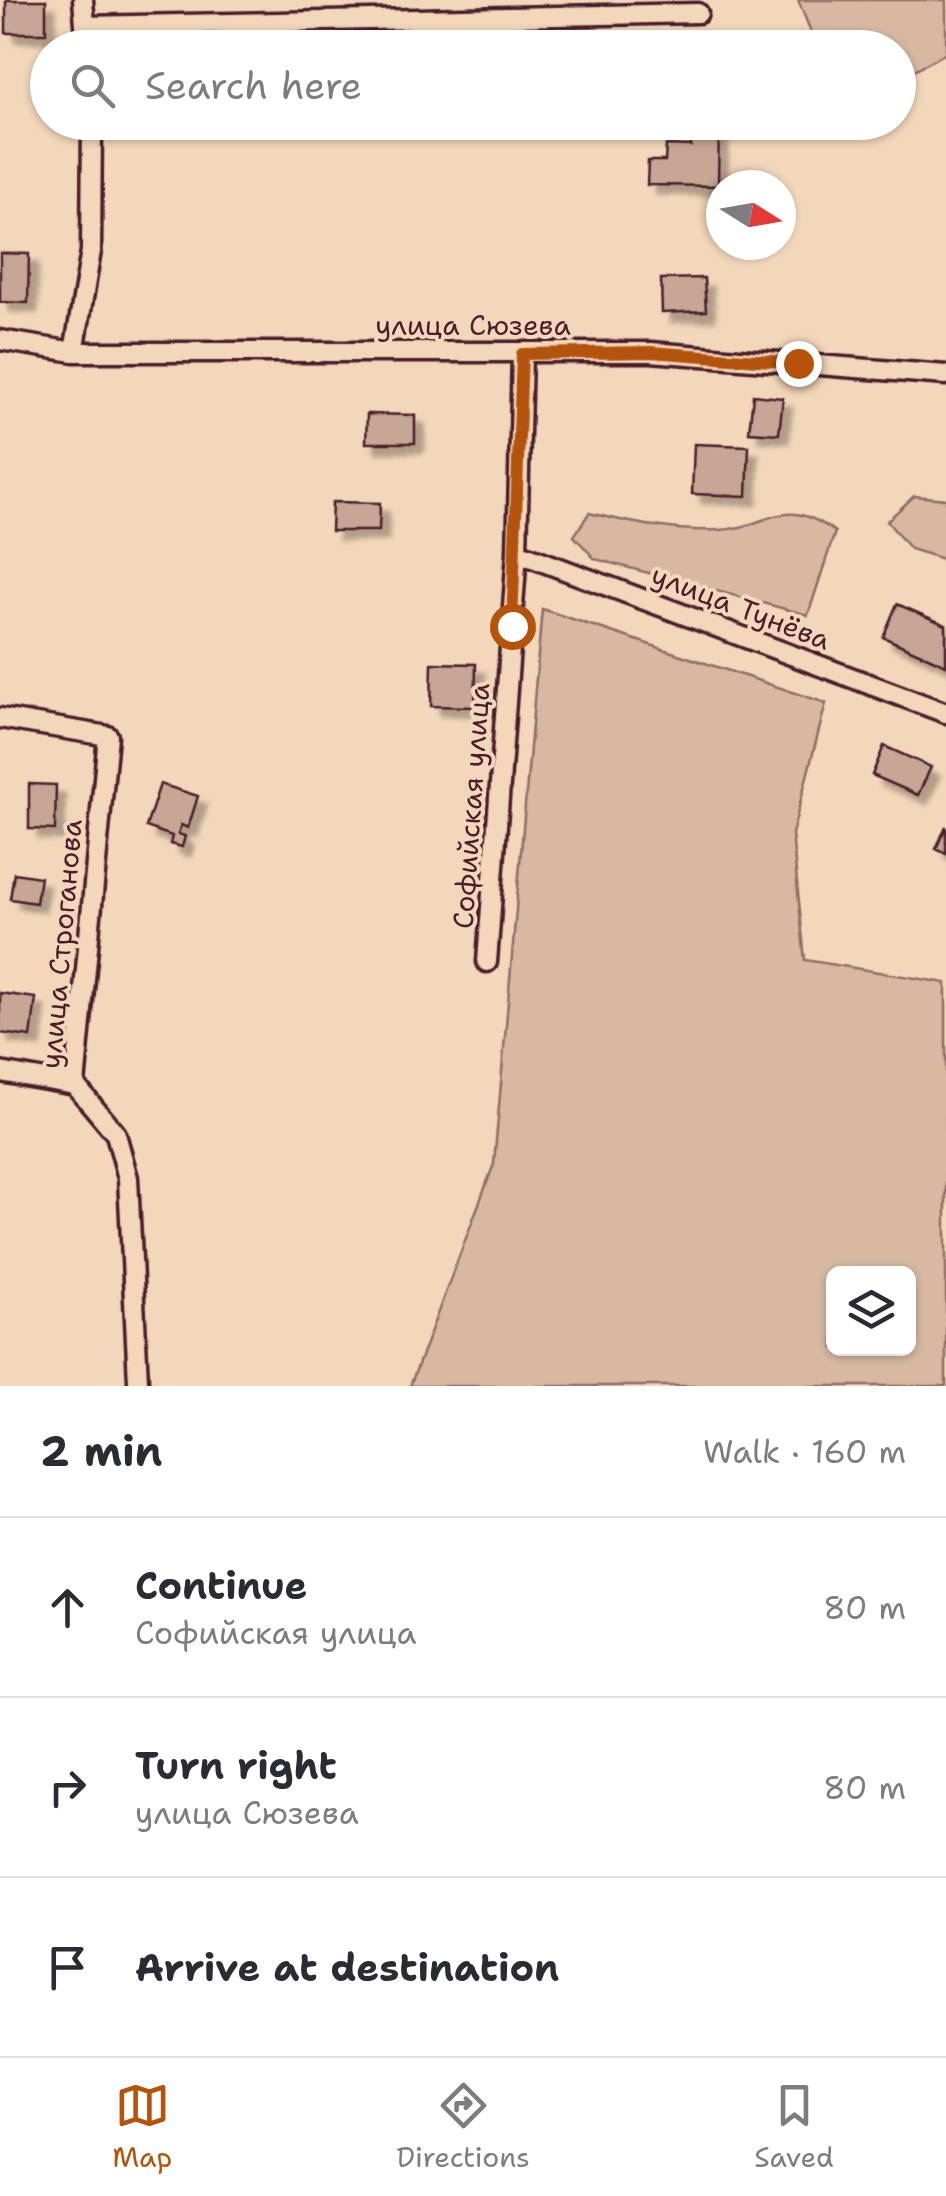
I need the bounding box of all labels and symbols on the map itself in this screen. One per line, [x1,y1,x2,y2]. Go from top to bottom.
north arrow [706,170,796,260]
street label: улица Сюзева [375,306,571,344]
route end [776,341,822,387]
street label: улица Тунёва [646,555,836,659]
route start [490,604,536,650]
street label: Софийская улица [443,682,499,930]
street label: улица Строганова [31,818,91,1070]

